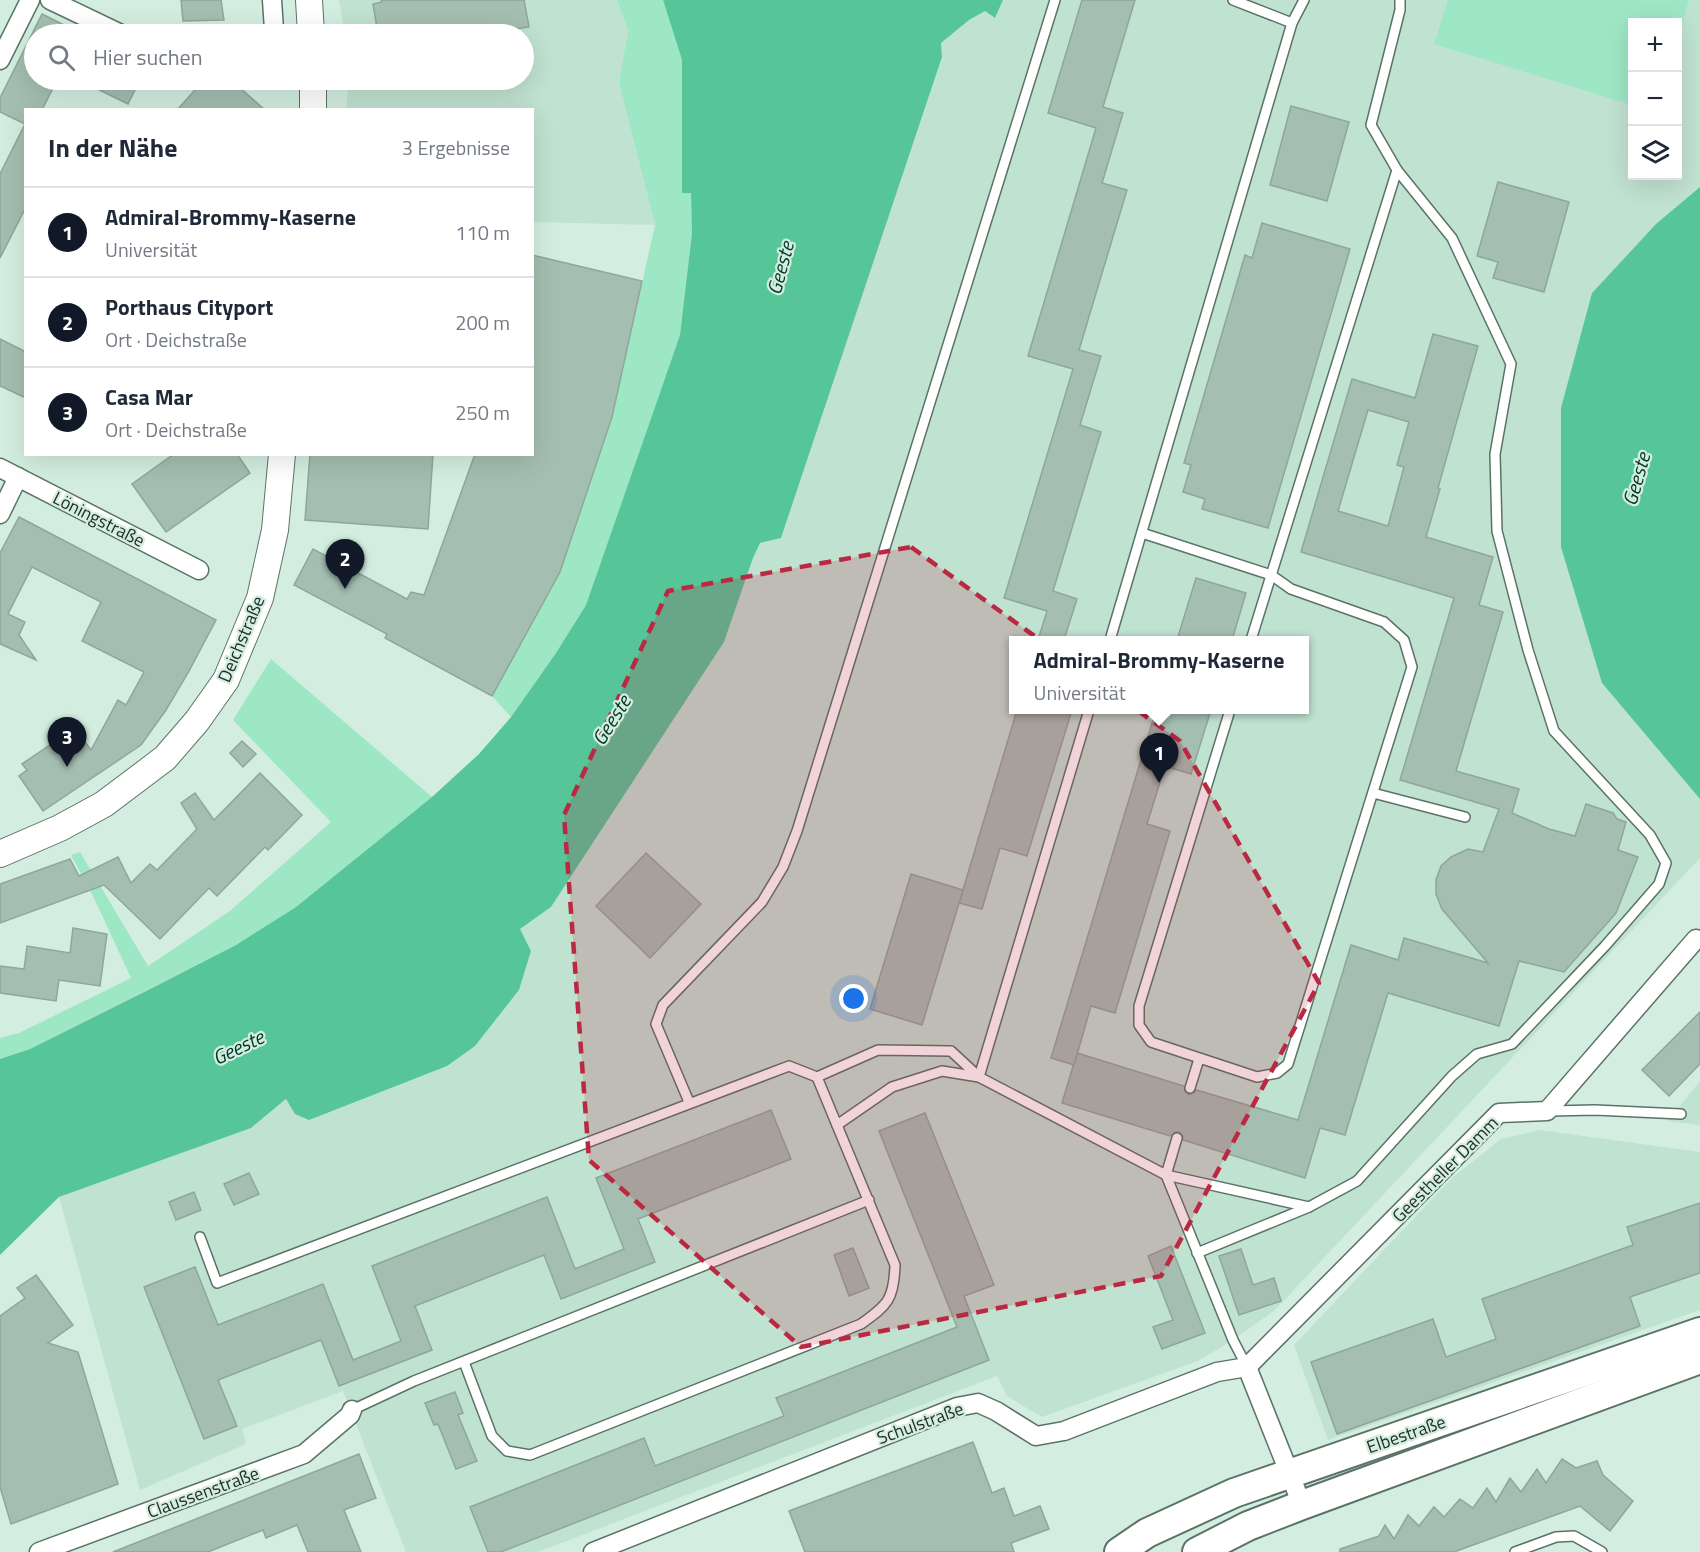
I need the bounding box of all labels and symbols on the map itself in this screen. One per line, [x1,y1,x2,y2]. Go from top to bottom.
water label: Geeste [758,236,802,298]
water label: Geeste [1614,447,1659,509]
street label: Löningstraße [48,484,150,554]
pin: 2 [326,540,364,589]
street label: Deichstraße [211,592,271,686]
water label: Geeste [584,687,639,751]
pin: 3 [48,718,86,767]
pin: 1 [1140,734,1178,783]
your location [839,984,868,1013]
water label: Geeste [207,1020,271,1073]
street label: Geestheller Damm [1386,1110,1504,1228]
street label: Schulstraße [873,1395,967,1451]
street label: Elbestraße [1363,1408,1449,1460]
street label: Claussenstraße [143,1459,263,1525]

